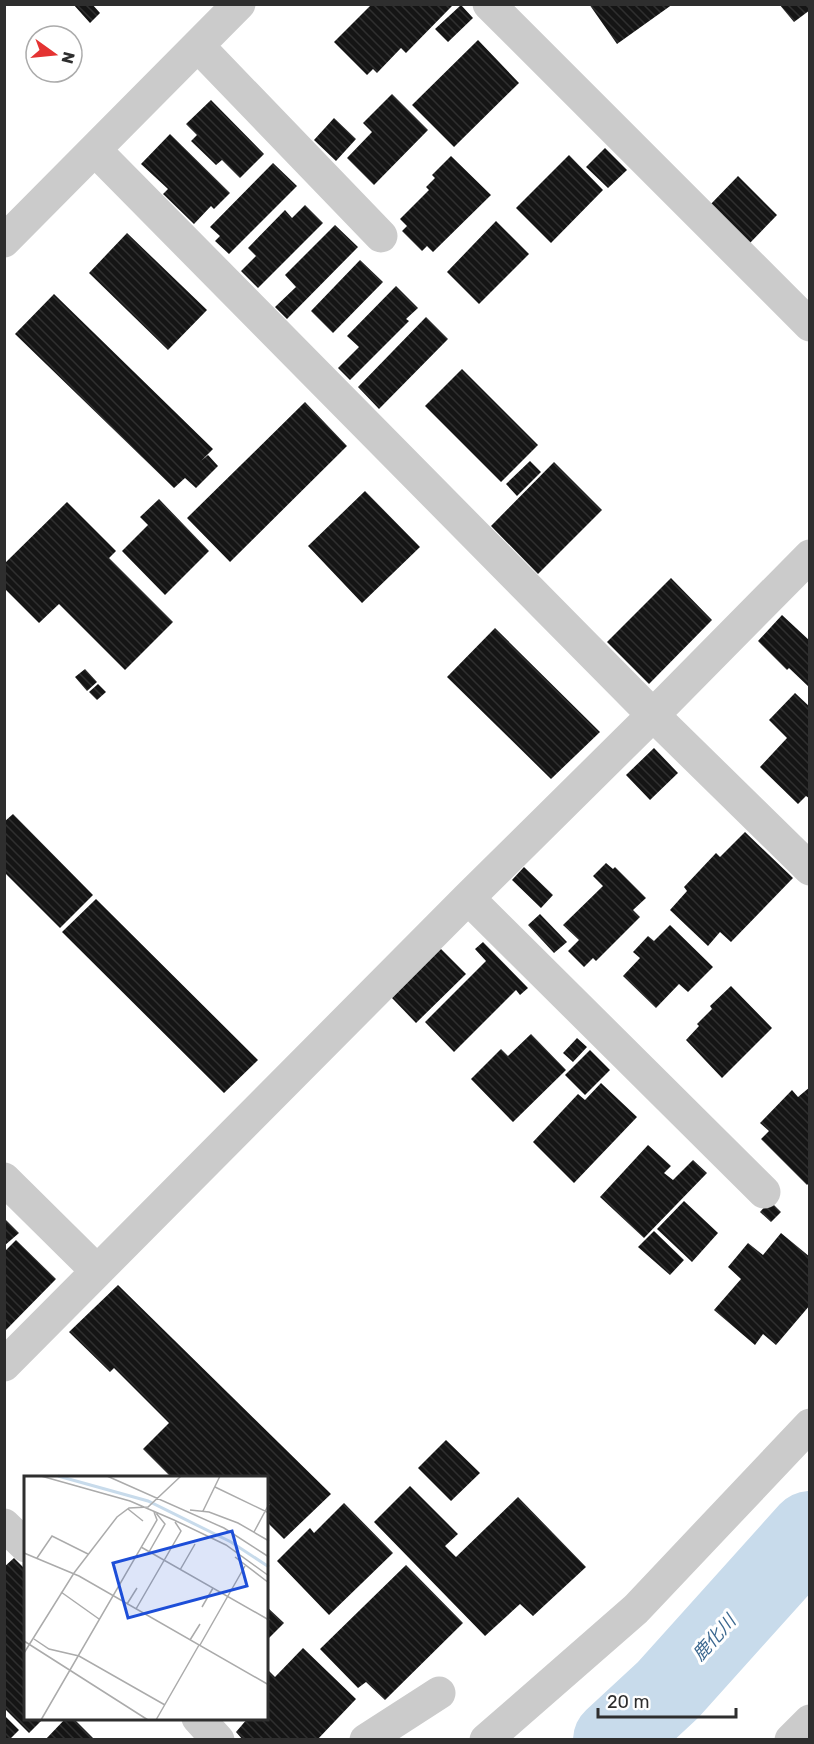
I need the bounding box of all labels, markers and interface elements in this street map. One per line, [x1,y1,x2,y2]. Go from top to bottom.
north arrow [24,24,84,84]
text: N [57,50,79,66]
inset map [24,1476,268,1720]
water label: 鹿化川 [688,1609,742,1665]
scale bar [598,1681,736,1719]
text: 20 m [607,1691,649,1713]

